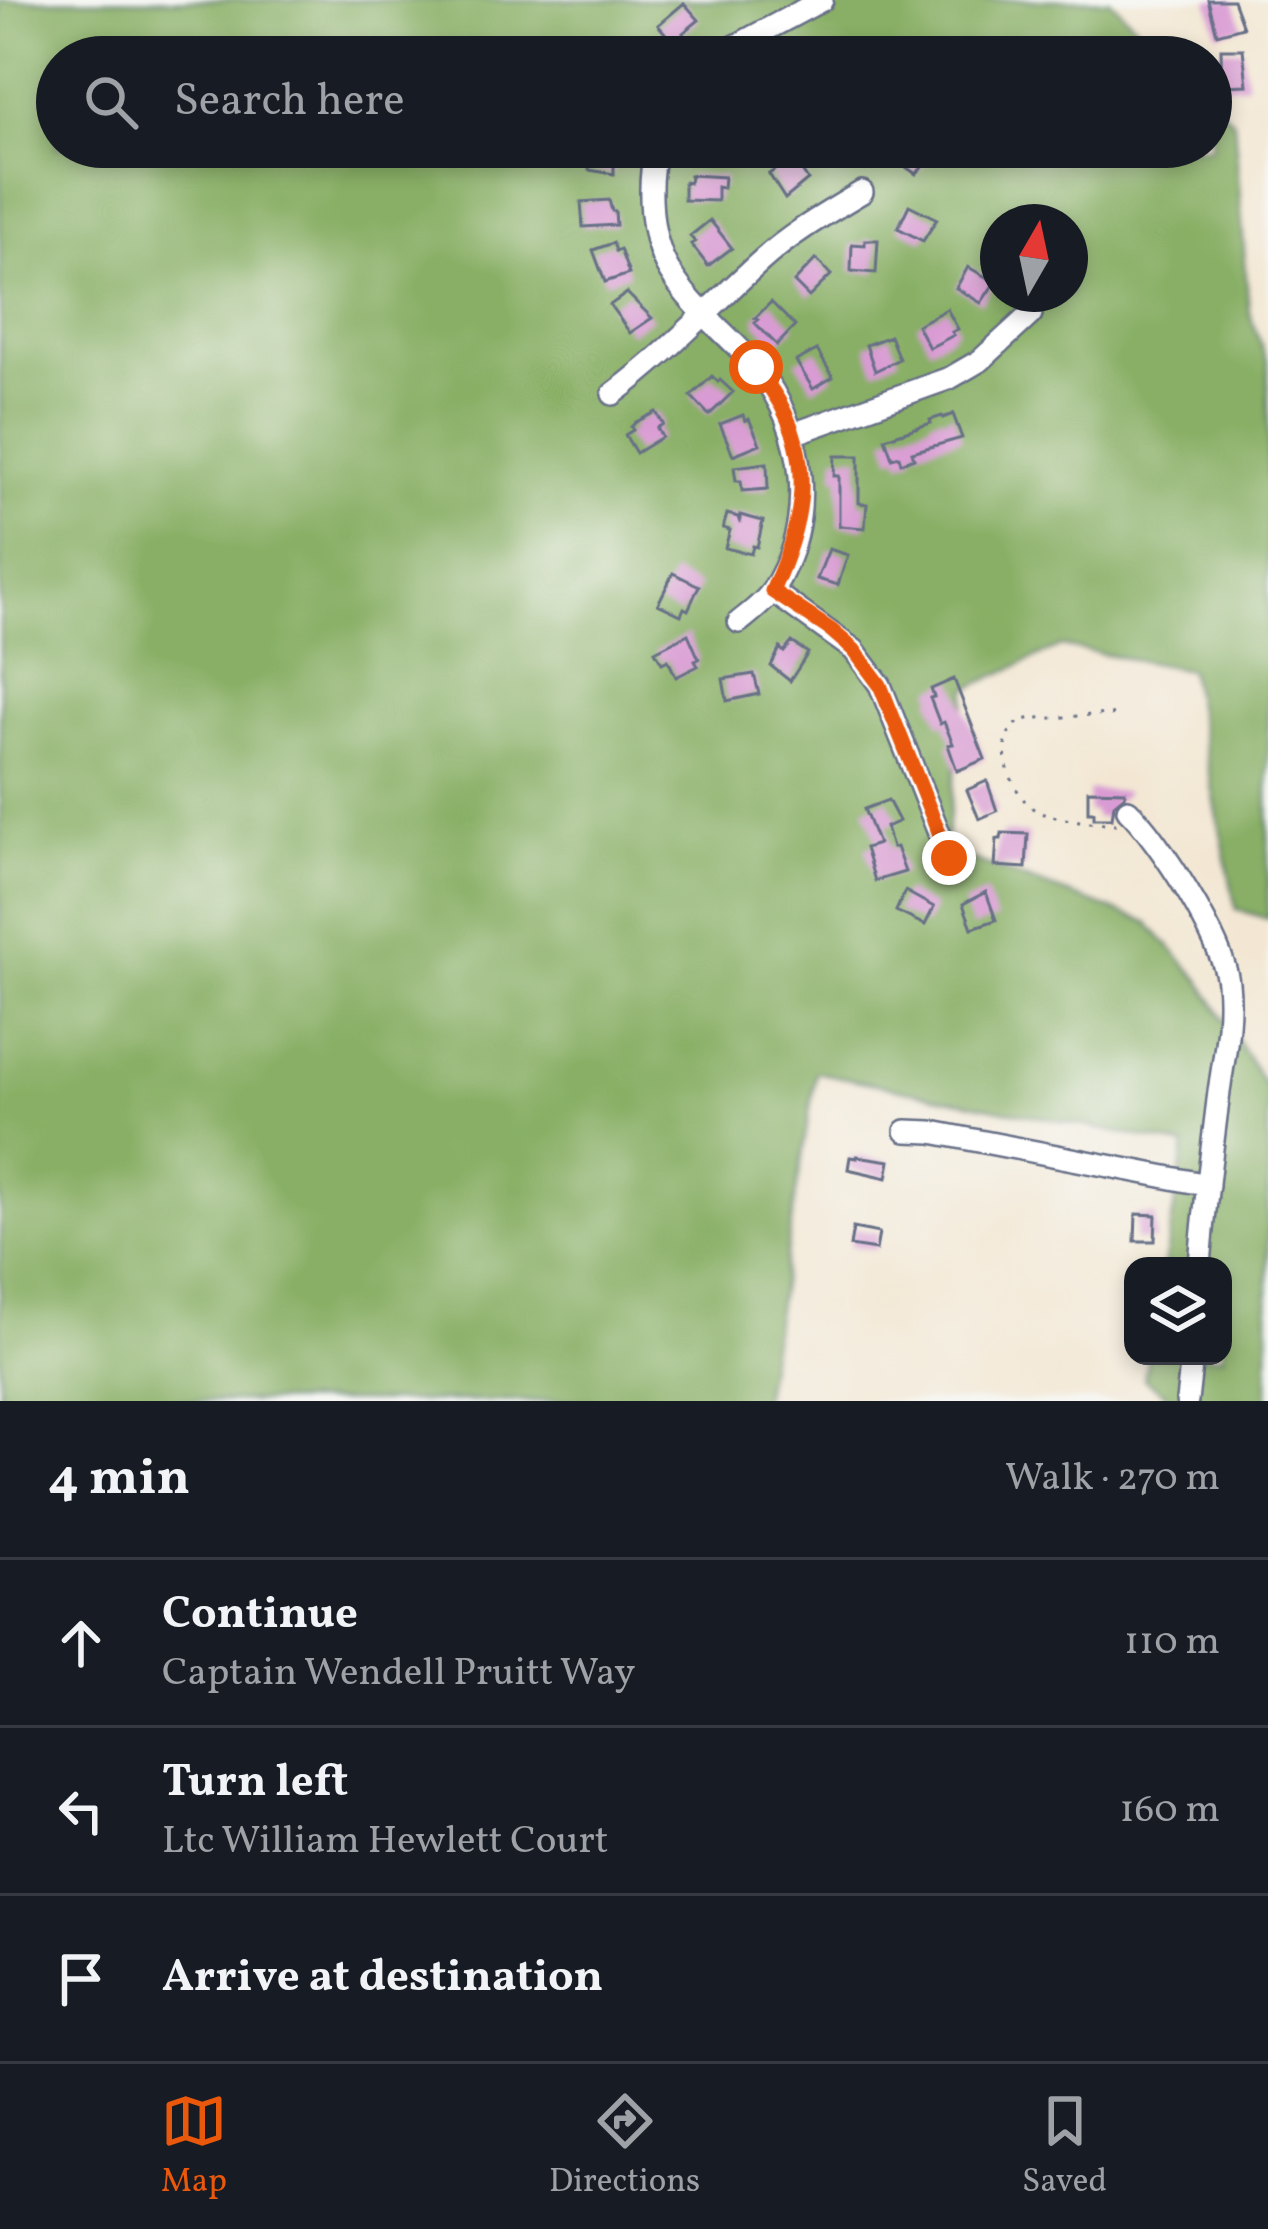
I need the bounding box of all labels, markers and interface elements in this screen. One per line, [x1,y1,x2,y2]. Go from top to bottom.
search box [36,36,1232,168]
icon: search [78,69,144,135]
text: Search here [174,71,405,134]
north arrow [980,204,1088,312]
route start [729,340,783,394]
route end [922,831,976,885]
map controls [1124,1257,1232,1365]
button: layers [1124,1257,1232,1365]
text: 4 min [48,1444,190,1515]
text: Walk · 270 m [1005,1452,1220,1506]
text: Continue [162,1584,358,1647]
icon: ahead [48,1610,114,1676]
text: 110 m [1124,1616,1220,1670]
text: Captain Wendell Pruitt Way [162,1647,635,1701]
text: Turn left [162,1752,348,1815]
icon: left [48,1778,114,1844]
text: 160 m [1119,1784,1220,1838]
text: Ltc William Hewlett Court [162,1815,609,1869]
icon: arrive [48,1946,114,2012]
text: Arrive at destination [162,1947,603,2010]
tab: Map [161,2088,227,2206]
tab: Directions [549,2088,700,2206]
tab: Saved [1022,2088,1107,2206]

